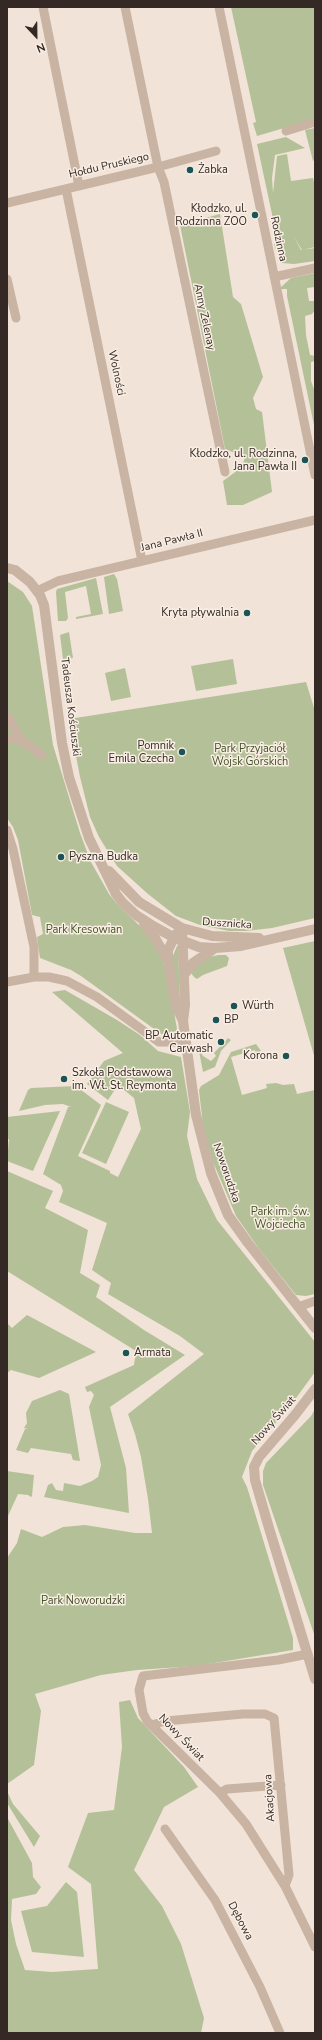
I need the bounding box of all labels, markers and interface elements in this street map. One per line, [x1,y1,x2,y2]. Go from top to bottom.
north arrow [16,16,56,56]
text: N [34,39,47,56]
street label: Hołdu Pruskiego [68,150,150,182]
place label: Żabka [198,163,228,177]
marker: Żabka [185,165,195,175]
place label: Kłodzko, ul. Rodzinna ZOO [175,202,247,228]
marker: Kłodzko, ul. Rodzinna ZOO [250,210,260,220]
street label: Rodzinna [267,215,289,263]
street label: Anny Zelenay [190,282,218,352]
street label: Wolności [105,349,127,397]
place label: Kłodzko, ul. Rodzinna, Jana Pawła II [190,447,297,473]
marker: Kłodzko, ul. Rodzinna, Jana Pawła II [300,455,310,465]
street label: Jana Pawła II [140,527,204,555]
place label: Kryta pływalnia [161,606,239,620]
marker: Kryta pływalnia [242,608,252,618]
street label: Tadeusza Kościuszki [57,657,83,757]
place label: Pomnik Emila Czecha [108,739,174,765]
park label: Park Przyjaciół Wojsk Górskich [212,742,288,768]
marker: Pomnik Emila Czecha [177,747,187,757]
place label: Pyszna Budka [69,850,138,864]
marker: Pyszna Budka [56,852,66,862]
street label: Dusznicka [202,916,252,932]
park label: Park Kresowian [46,923,122,937]
place label: Würth [242,999,274,1013]
marker: Würth [229,1001,239,1011]
place label: BP [224,1013,238,1027]
marker: BP [211,1015,221,1025]
place label: BP Automatic Carwash [145,1029,213,1055]
marker: BP Automatic Carwash [216,1037,226,1047]
place label: Korona [243,1049,278,1063]
marker: Korona [281,1051,291,1061]
place label: Szkoła Podstawowa im. Wł. St. Reymonta [72,1066,176,1092]
marker: Szkoła Podstawowa im. Wł. St. Reymonta [59,1074,69,1084]
street label: Noworudzka [210,1141,242,1205]
park label: Park im. św. Wojciecha [251,1205,309,1231]
place label: Armata [134,1346,171,1360]
marker: Armata [121,1348,131,1358]
street label: Nowy Świat [249,1394,299,1448]
park label: Park Noworudzki [41,1594,125,1608]
street label: Nowy Świat [155,1712,207,1764]
street label: Akacjowa [262,1774,278,1822]
street label: Dębowa [224,1900,256,1942]

